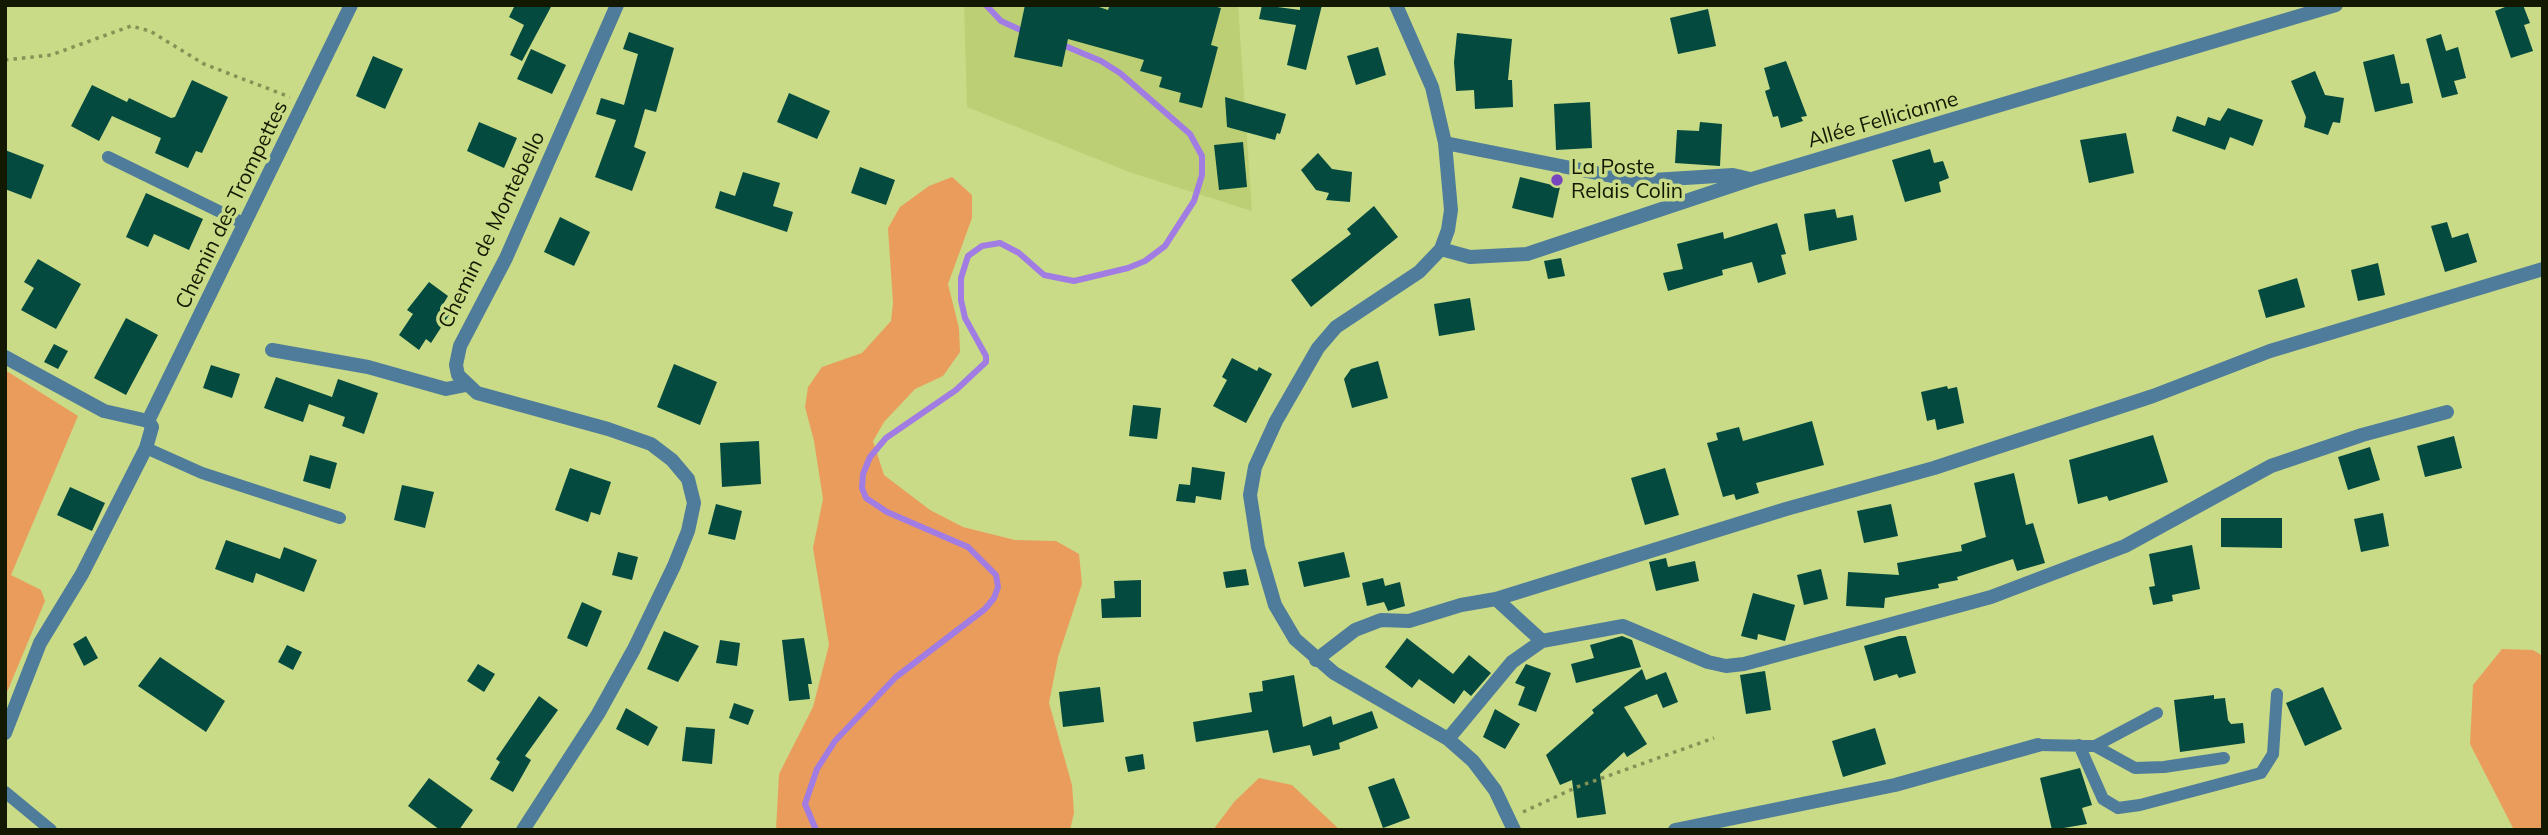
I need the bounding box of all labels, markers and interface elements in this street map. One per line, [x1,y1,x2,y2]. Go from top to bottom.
street label: Allée Fellicianne [1805,86,1961,154]
street label: Chemin des Trompettes [171,97,293,313]
street label: Chemin de Montebello [433,127,551,333]
place label: La Poste Relais Colin [1571,155,1683,205]
marker: La Poste Relais Colin [1549,172,1565,188]

